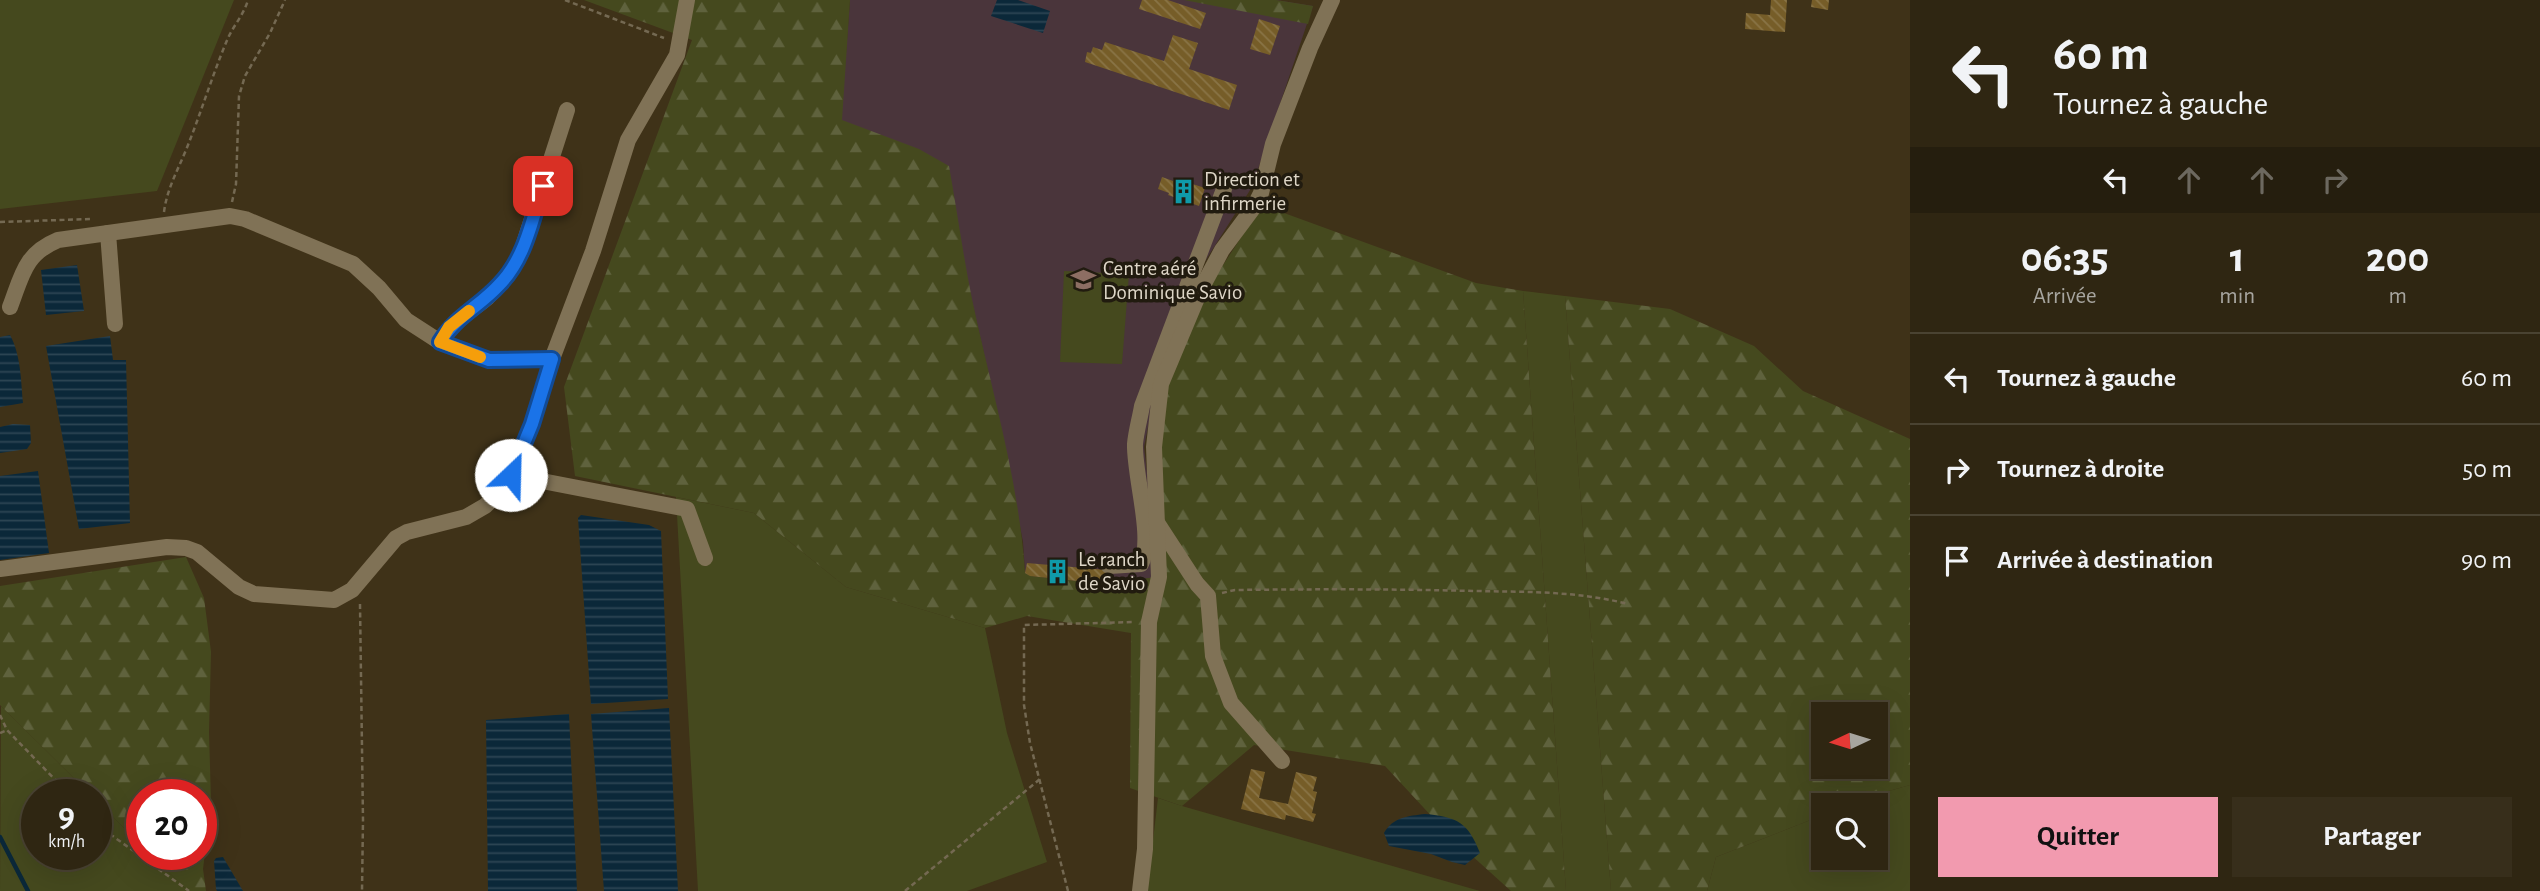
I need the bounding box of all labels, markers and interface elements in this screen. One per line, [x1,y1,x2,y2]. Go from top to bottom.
icon: left [1938,28,2029,119]
text: 60 m [2053,30,2149,79]
text: Tournez à gauche [2053,88,2268,120]
pin [513,156,573,216]
icon: left [2097,161,2135,199]
icon: ahead [2170,161,2208,199]
icon: ahead [2243,161,2281,199]
icon: right [2316,161,2354,199]
icon: arrive [524,167,562,205]
place label: Direction et infirmerie [1204,169,1300,214]
building icon: Direction et infirmerie [1170,177,1198,205]
text: 06:35 [2021,237,2109,279]
text: 1 [2230,237,2245,279]
text: 200 [2366,237,2429,279]
place label: Centre aéré Dominique Savio [1103,258,1242,303]
school or university icon: Centre aéré Dominique Savio [1069,266,1097,294]
text: Arrivée [2033,285,2097,308]
text: min [2219,285,2255,308]
text: m [2388,285,2407,308]
icon: left [1938,360,1976,398]
text: Tournez à gauche [1997,365,2176,391]
text: 60 m [2461,365,2512,391]
position arrow [474,438,548,512]
icon: right [1938,451,1976,489]
text: Tournez à droite [1997,456,2164,482]
text: 50 m [2462,456,2512,482]
icon: arrive [1938,542,1976,580]
text: Arrivée à destination [1997,547,2213,573]
text: 90 m [2461,547,2512,573]
place label: Le ranch de Savio [1078,549,1146,594]
building icon: Le ranch de Savio [1044,557,1072,585]
north arrow [1811,702,1888,779]
map controls [1811,702,1888,870]
speed limit sign: 20 [126,779,217,870]
button: search [1811,793,1888,870]
button: Quitter [1938,797,2218,877]
button: Partager [2232,797,2512,877]
text: 9 [58,798,75,833]
text: km/h [48,833,85,851]

